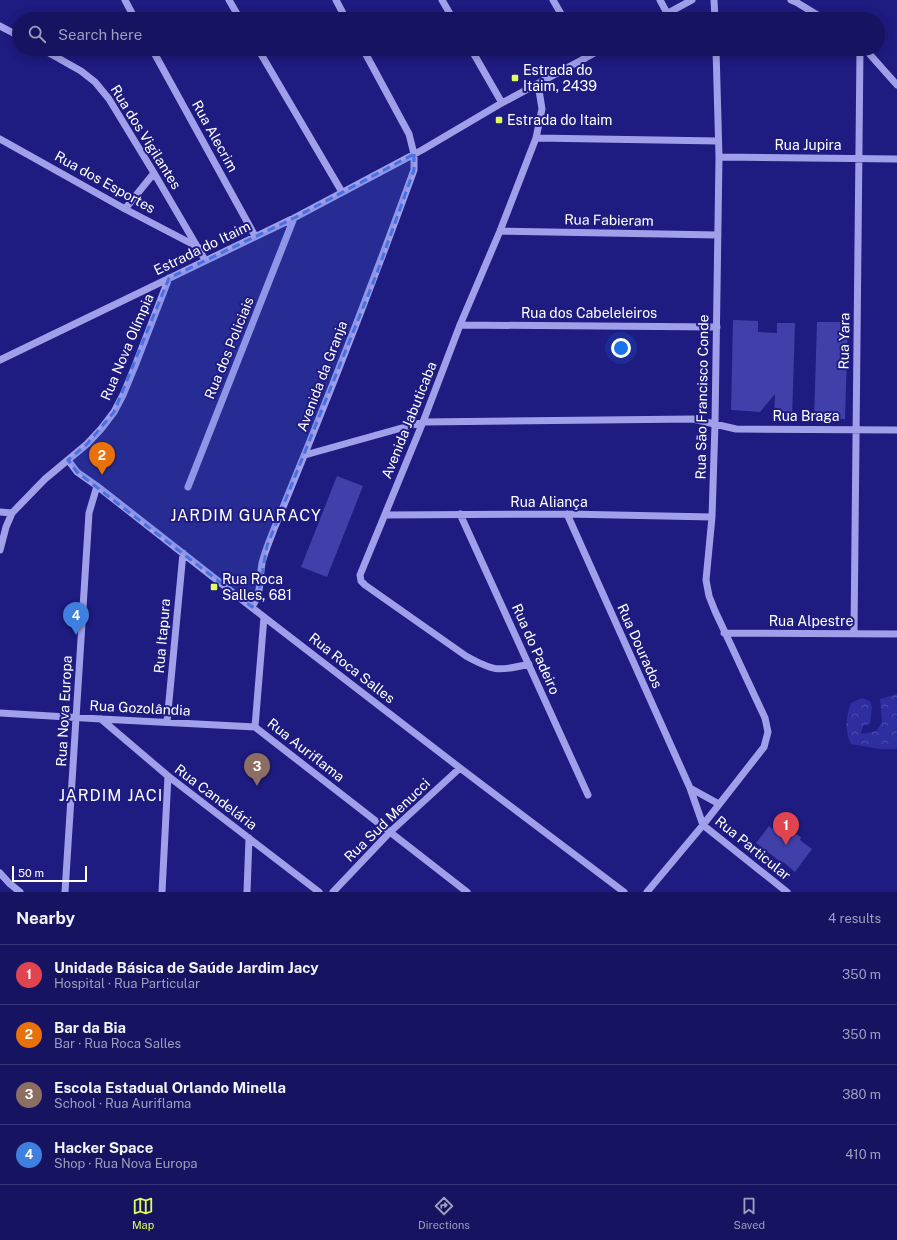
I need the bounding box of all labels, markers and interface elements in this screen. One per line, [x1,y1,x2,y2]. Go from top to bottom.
search box [12,12,885,56]
icon: search [26,23,48,45]
text: Search here [58,26,142,43]
place label: Estrada do Itaim, 2439 [523,62,597,94]
marker: Estrada do Itaim, 2439 [510,73,520,83]
street label: Rua dos Vigilantes [107,82,185,192]
street label: Rua Alecrim [189,98,241,174]
place label: Estrada do Itaim [507,112,612,128]
marker: Estrada do Itaim [494,115,504,125]
street label: Rua Jupira [774,137,842,153]
street label: Rua dos Esportes [52,148,158,216]
street label: Rua Fabieram [564,211,654,229]
street label: Estrada do Itaim [151,218,253,278]
street label: Rua Nova Olímpia [97,291,157,403]
street label: Rua dos Policiais [201,295,257,401]
street label: Rua dos Cabeleleiros [521,305,657,321]
street label: Rua Yara [836,312,852,370]
street label: Rua São Francisco Conde [693,314,711,480]
street label: Avenida da Granja [294,319,350,433]
your location [611,338,631,358]
street label: Avenida Jabuticaba [378,359,440,481]
street label: Rua Braga [772,408,840,424]
pin: 2 [89,442,115,475]
street label: Rua Aliança [510,494,588,510]
district label: JARDIM GUARACY [170,506,322,525]
place label: Rua Roca Salles, 681 [222,571,292,603]
marker: Rua Roca Salles, 681 [209,582,219,592]
street label: Rua Itapura [151,598,173,674]
street label: Rua do Padeiro [509,601,563,697]
street label: Rua Dourados [614,601,666,691]
pin: 4 [63,602,89,635]
street label: Rua Alpestre [769,613,853,629]
street label: Rua Roca Salles [306,630,398,706]
street label: Rua Nova Europa [53,655,75,767]
street label: Rua Gozolândia [89,697,191,719]
street label: Rua Auriflama [264,715,348,785]
pin: 3 [244,753,270,786]
street label: Rua Candelária [172,761,260,833]
street label: Rua Sud Menucci [341,775,433,865]
district label: JARDIM JACI [59,786,163,805]
pin: 1 [773,812,799,845]
street label: Rua Particular [712,813,794,883]
scale bar [12,864,87,883]
text: 50 m [18,867,44,879]
text: Nearby [16,908,75,928]
text: 4 results [828,911,881,926]
text: Unidade Básica de Saúde Jardim Jacy [54,959,319,976]
text: 1 [26,967,32,982]
text: 350 m [842,967,881,982]
text: Hospital · Rua Particular [54,976,200,991]
text: Bar da Bia [54,1019,126,1036]
text: 2 [25,1027,33,1042]
text: 350 m [842,1027,881,1042]
text: Bar · Rua Roca Salles [54,1036,181,1051]
text: Escola Estadual Orlando Minella [54,1079,286,1096]
text: 3 [25,1087,33,1102]
text: 380 m [842,1087,881,1102]
text: School · Rua Auriflama [54,1096,191,1111]
text: Hacker Space [54,1139,153,1156]
text: 4 [25,1147,33,1162]
text: 410 m [845,1147,881,1162]
text: Shop · Rua Nova Europa [54,1156,197,1171]
tab: Map [132,1195,154,1231]
tab: Directions [418,1195,470,1231]
tab: Saved [734,1195,765,1231]

